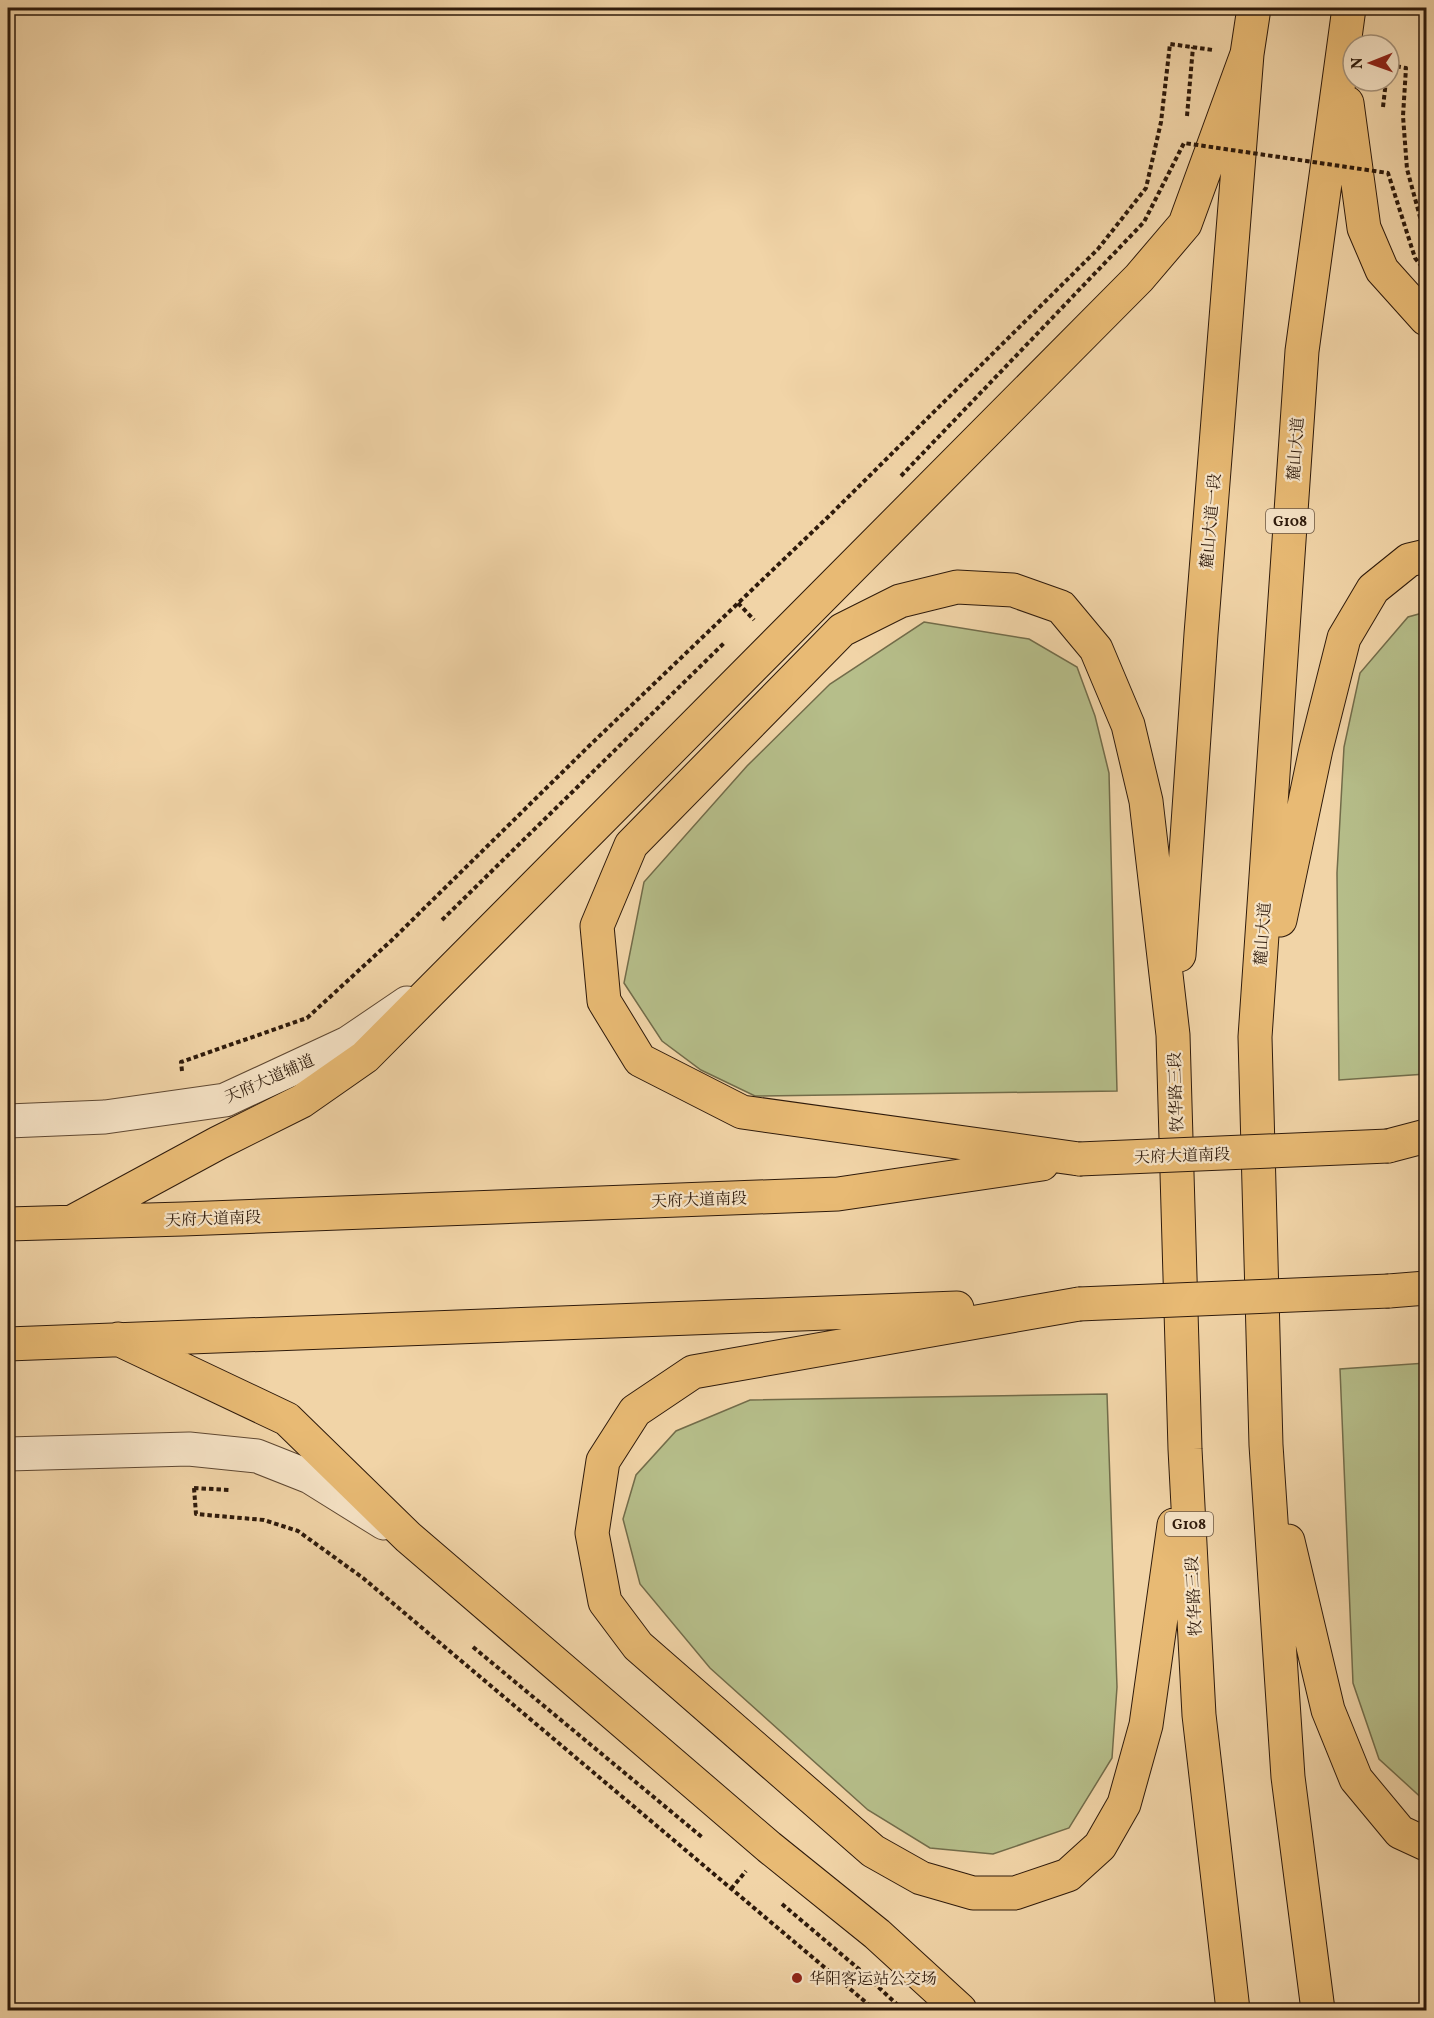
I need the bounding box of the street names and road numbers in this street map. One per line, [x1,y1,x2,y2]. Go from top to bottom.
street label: 麓山大道 [1284,416,1310,482]
street label: 麓山大道一段 [1197,472,1227,570]
road number: G108 [1266,509,1314,533]
street label: 麓山大道 [1251,901,1277,967]
street label: 天府大道辅道 [221,1050,318,1109]
street label: 牧华路三段 [1165,1052,1189,1132]
street label: 天府大道南段 [1134,1144,1230,1170]
street label: 天府大道南段 [651,1188,747,1214]
street label: 天府大道南段 [165,1207,261,1233]
road number: G108 [1165,1512,1213,1536]
street label: 牧华路三段 [1182,1555,1208,1636]

